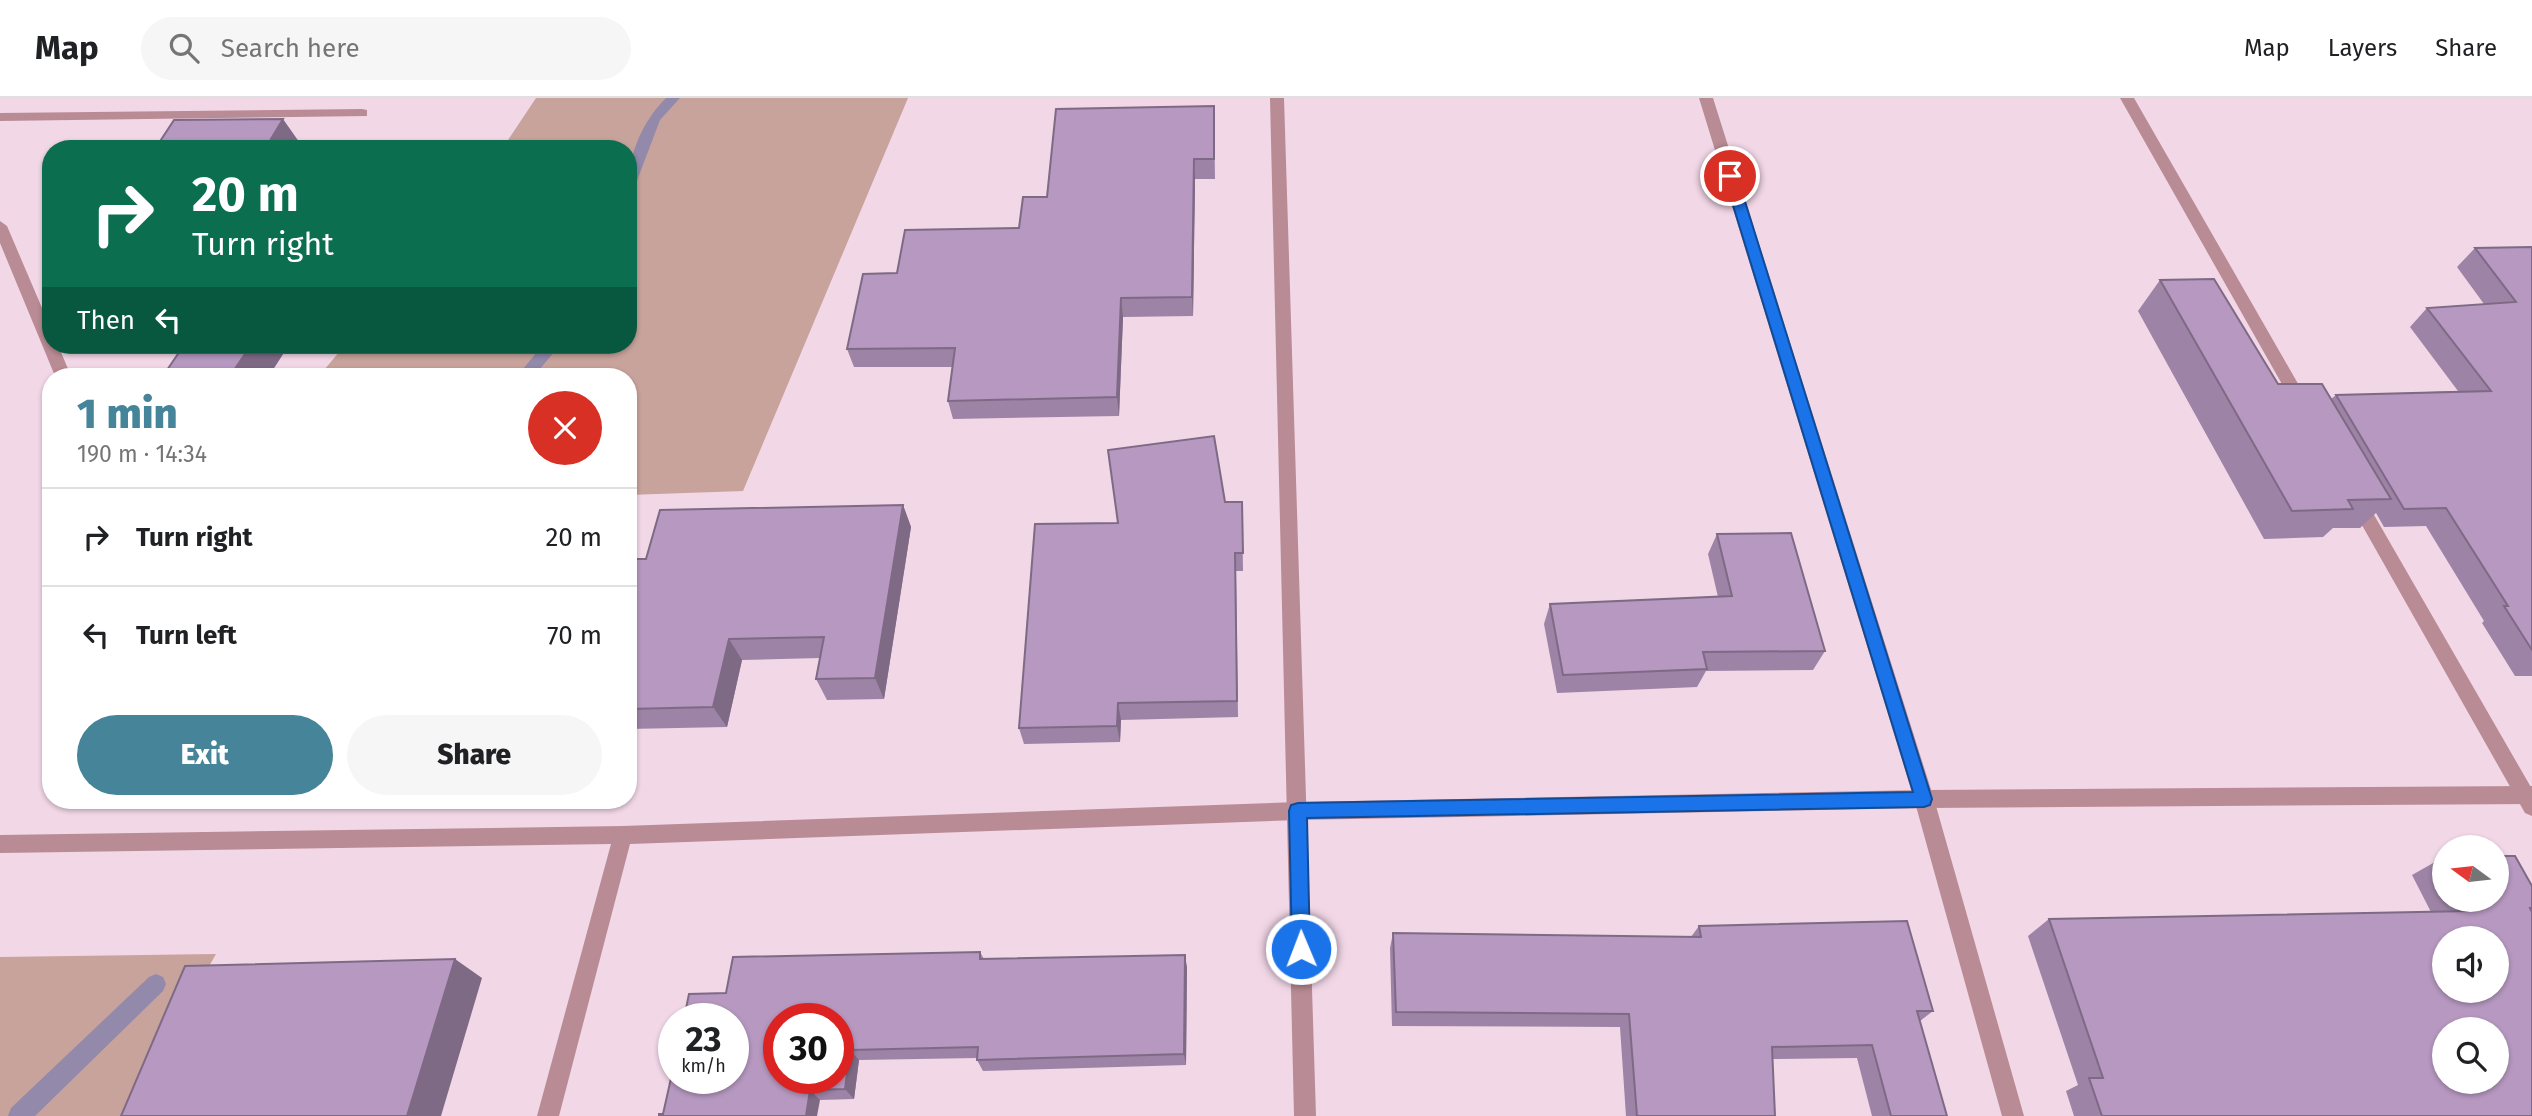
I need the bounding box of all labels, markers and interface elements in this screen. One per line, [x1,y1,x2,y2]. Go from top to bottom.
search box [141,17,631,80]
text: Map [35,28,99,68]
icon: search [165,29,203,67]
text: Search here [221,33,360,64]
text: Map [2244,34,2290,62]
text: Layers [2328,34,2397,62]
text: Share [2435,34,2497,62]
pin [1700,146,1760,206]
icon: arrive [1711,157,1749,195]
text: 20 m [192,165,299,224]
icon: right [77,168,168,259]
text: Turn right [192,225,334,263]
icon: left [149,301,187,339]
text: Then [77,305,135,336]
text: 1 min [77,389,178,439]
button: close [528,391,602,465]
text: 190 m · 14:34 [77,440,207,468]
icon: right [77,518,115,556]
text: Turn right [136,522,253,553]
text: 20 m [545,522,602,553]
icon: left [77,616,115,654]
text: Turn left [136,620,237,651]
text: 70 m [547,620,602,651]
button: Exit [77,715,333,795]
button: Share [347,715,602,795]
north arrow [2432,835,2510,912]
map controls [2432,835,2509,1094]
position arrow [1264,912,1338,986]
button: sound [2432,926,2509,1003]
speed limit sign: 30 [763,1003,854,1094]
button: search [2432,1017,2509,1094]
text: 23 [685,1018,722,1060]
text: km/h [681,1055,726,1077]

